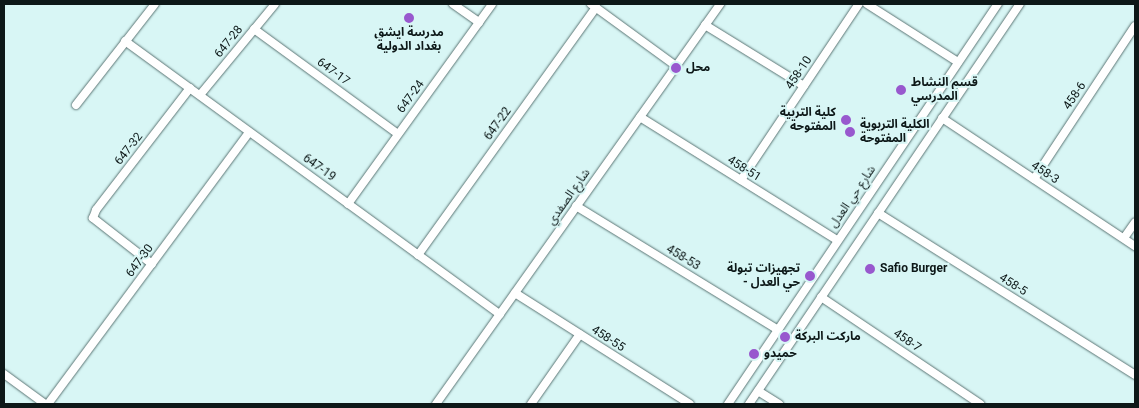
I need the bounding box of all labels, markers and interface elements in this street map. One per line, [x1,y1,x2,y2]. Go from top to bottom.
marker: مدرسة ايشق بغداد الدولية [403,12,415,24]
street label: 647-28 [212,23,246,61]
place label: مدرسة ايشق بغداد الدولية [374,26,444,54]
street label: 458-10 [783,54,815,92]
street label: 647-17 [314,55,352,89]
place label: محل [686,61,710,75]
marker: محل [670,62,682,74]
place label: قسم النشاط المدرسي [911,76,978,104]
street label: 647-24 [394,78,428,116]
street label: 458-6 [1061,79,1089,113]
marker: قسم النشاط المدرسي [895,84,907,96]
street label: 647-22 [481,105,515,143]
place label: كلية التربية المفتوحة [780,106,836,134]
marker: كلية التربية المفتوحة [840,114,852,126]
place label: الكلية التربوية المفتوحة [860,118,929,146]
marker: الكلية التربوية المفتوحة [844,126,856,138]
street label: 647-32 [112,130,146,168]
street label: 647-19 [300,151,338,185]
street label: 458-51 [724,153,764,185]
street label: 458-3 [1028,159,1062,187]
street label: شارع حي العدل [827,163,879,231]
street label: شارع الصفدي [544,166,594,228]
street label: 647-30 [123,242,157,280]
street label: 458-53 [663,242,703,274]
place label: تجهيزات تبولة - حي العدل [727,262,800,290]
place label: Safio Burger [880,262,947,276]
marker: Safio Burger [864,263,876,275]
marker: تجهيزات تبولة - حي العدل [804,270,816,282]
street label: 458-5 [996,271,1030,299]
street label: 458-55 [589,323,627,355]
street label: 458-7 [890,327,924,355]
place label: ماركت البركة [795,330,861,344]
marker: ماركت البركة [779,331,791,343]
place label: حميدو [764,347,797,361]
marker: حميدو [748,348,760,360]

